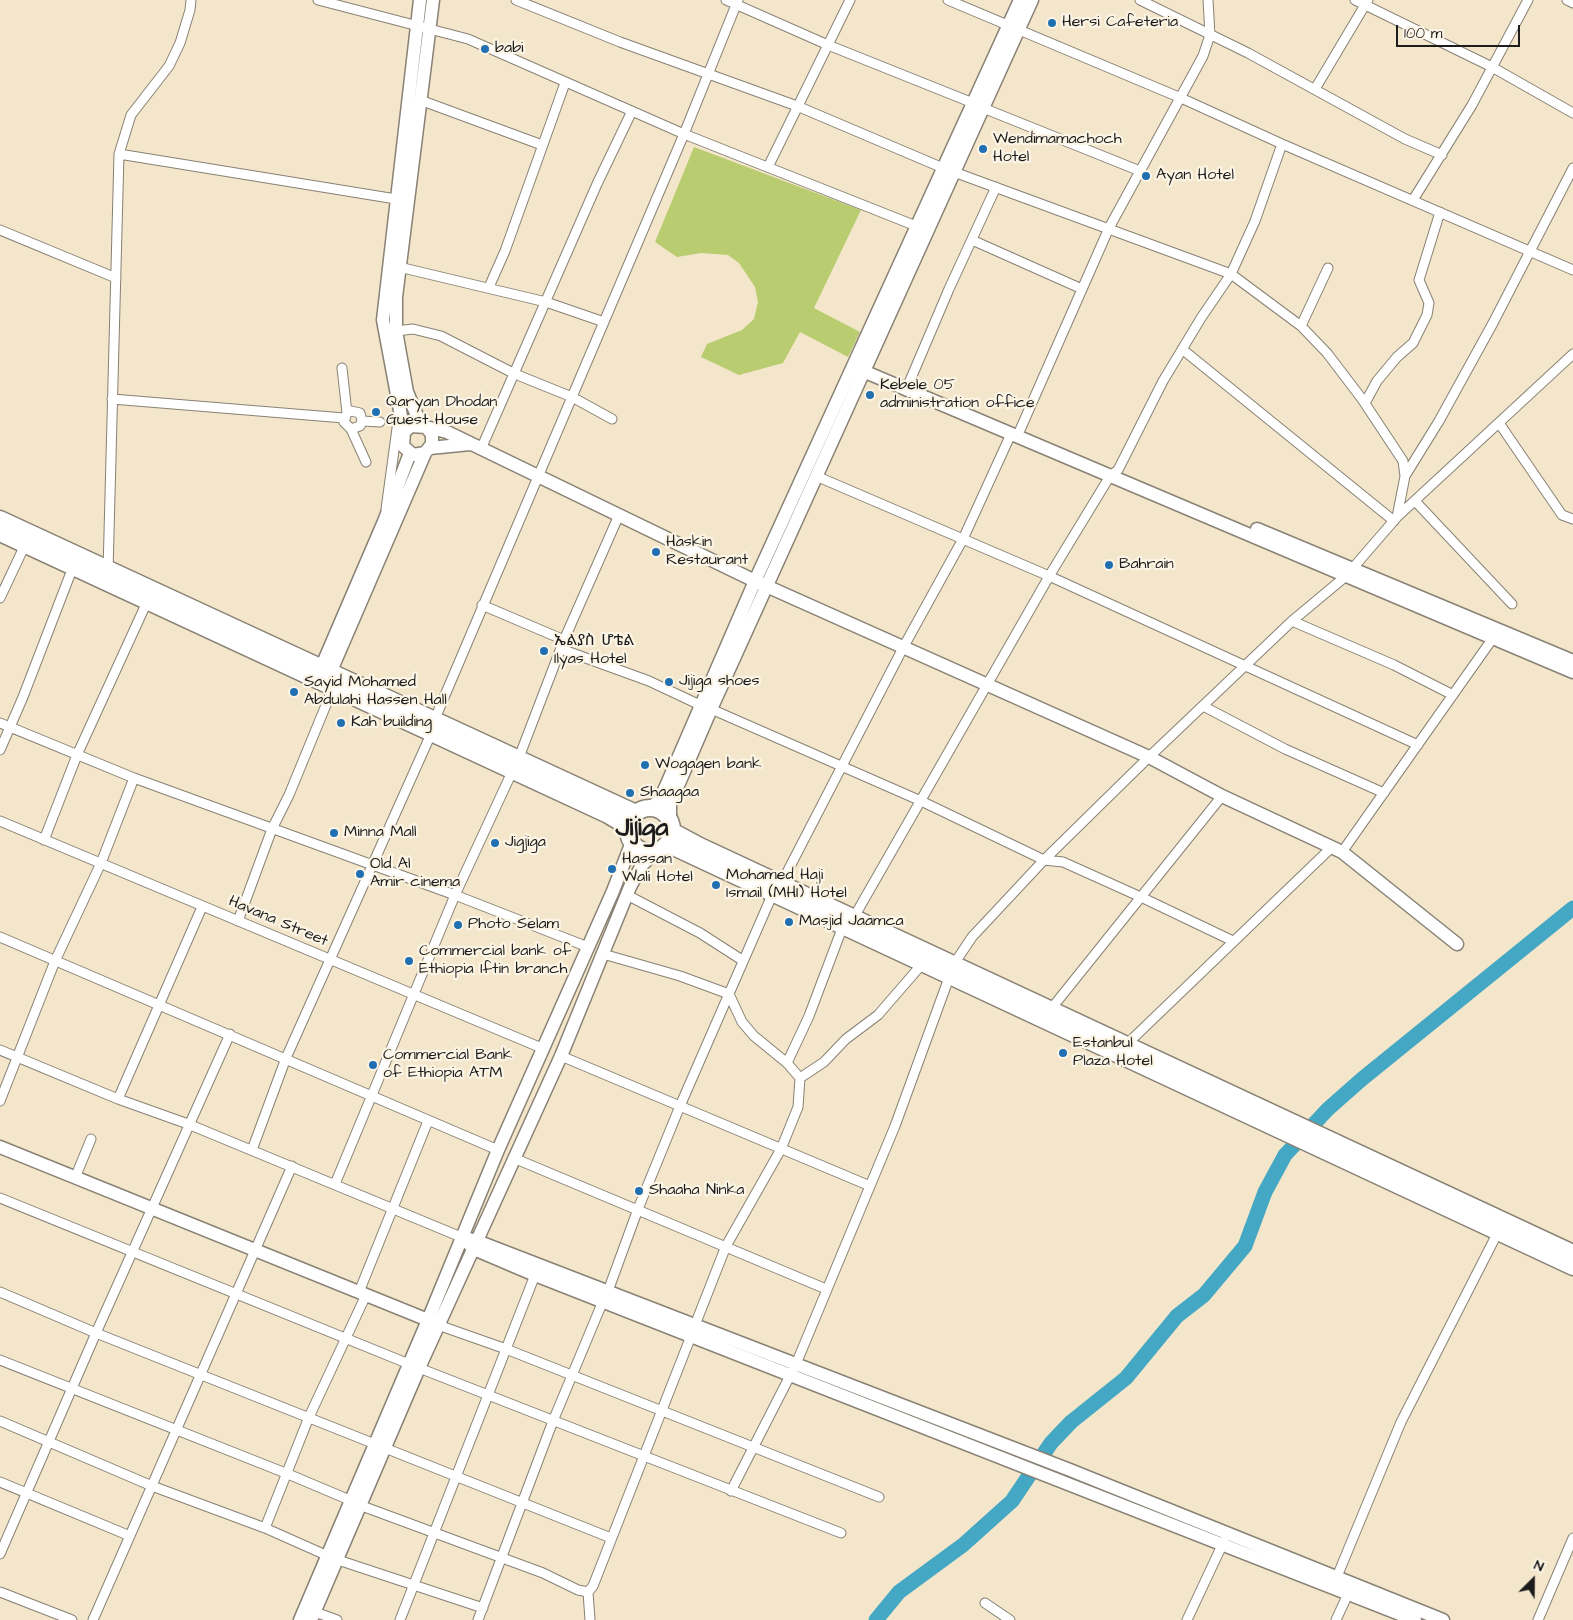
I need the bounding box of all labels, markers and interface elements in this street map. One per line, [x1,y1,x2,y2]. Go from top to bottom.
place label: Hersi Cafeteria [1062,13,1178,33]
scale bar [1398,15,1522,47]
marker: Hersi Cafeteria [1046,17,1058,29]
text: 100 m [1404,23,1443,44]
place label: babi [495,39,524,59]
marker: babi [479,43,491,55]
place label: Wendimamachoch Hotel [993,130,1122,168]
marker: Wendimamachoch Hotel [977,143,989,155]
place label: Ayan Hotel [1156,166,1234,186]
marker: Ayan Hotel [1140,170,1152,182]
place label: Kebele 05 administration office [880,376,1035,414]
marker: Kebele 05 administration office [864,389,876,401]
place label: Qaryan Dhodan Guest House [386,393,497,431]
marker: Qaryan Dhodan Guest House [370,406,382,418]
place label: Haskin Restaurant [666,533,748,571]
marker: Haskin Restaurant [650,546,662,558]
place label: Bahrain [1119,555,1174,575]
marker: Bahrain [1103,559,1115,571]
place label: ኤልያስ ሆቴል Ilyas Hotel [554,632,634,670]
marker: ኤልያስ ሆቴል Ilyas Hotel [538,645,550,657]
place label: Jijiga shoes [679,672,760,692]
place label: Sayid Mohamed Abdulahi Hassen Hall [304,673,447,711]
marker: Jijiga shoes [663,676,675,688]
marker: Sayid Mohamed Abdulahi Hassen Hall [288,686,300,698]
place label: Kah building [351,713,432,733]
marker: Kah building [335,717,347,729]
place label: Wogagen bank [655,755,762,775]
marker: Wogagen bank [639,759,651,771]
place label: Shaagaa [640,783,699,803]
marker: Shaagaa [624,787,636,799]
district label: Jijiga [616,814,668,846]
place label: Minna Mall [344,823,417,843]
marker: Minna Mall [328,827,340,839]
place label: Jigjiga [505,833,546,853]
marker: Jigjiga [489,837,501,849]
place label: Hassan Wali Hotel [622,850,693,888]
place label: Old Al Amir cinema [370,855,460,893]
marker: Hassan Wali Hotel [606,863,618,875]
place label: Mohamed Haji Ismail (MHI) Hotel [726,866,847,904]
marker: Old Al Amir cinema [354,868,366,880]
marker: Mohamed Haji Ismail (MHI) Hotel [710,879,722,891]
street label: Havana Street [225,892,331,952]
place label: Masjid Jaamca [799,912,904,932]
place label: Photo Selam [468,915,559,935]
marker: Masjid Jaamca [783,916,795,928]
marker: Photo Selam [452,919,464,931]
place label: Commercial bank of Ethiopia Iftin branch [419,942,571,980]
marker: Commercial bank of Ethiopia Iftin branch [403,955,415,967]
place label: Estanbul Plaza Hotel [1073,1034,1153,1072]
place label: Commercial Bank of Ethiopia ATM [383,1046,513,1084]
marker: Estanbul Plaza Hotel [1057,1047,1069,1059]
marker: Commercial Bank of Ethiopia ATM [367,1059,379,1071]
place label: Shaaha Ninka [649,1181,744,1201]
marker: Shaaha Ninka [633,1185,645,1197]
north arrow [1508,1555,1558,1605]
text: N [1531,1555,1547,1577]

